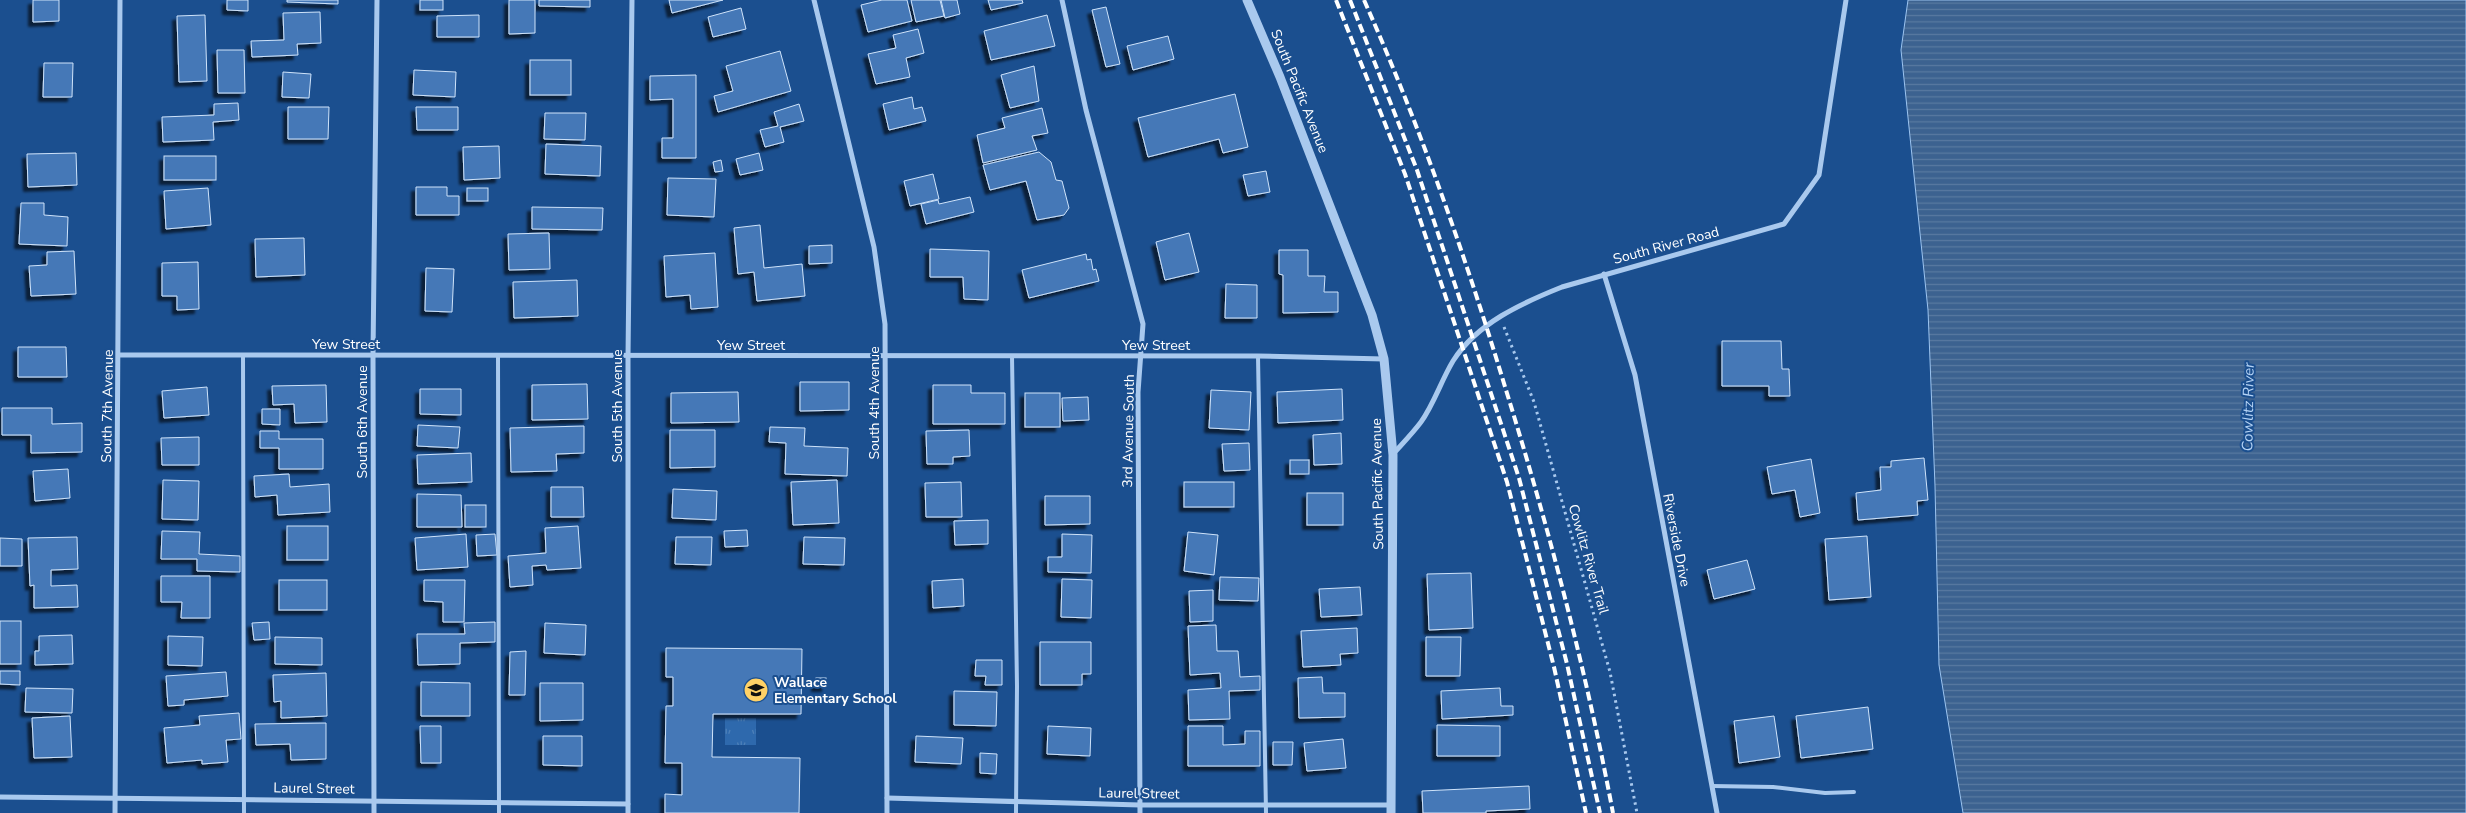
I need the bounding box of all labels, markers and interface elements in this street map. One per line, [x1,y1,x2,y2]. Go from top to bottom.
street label: South Pacific Avenue [1266,26,1333,156]
street label: South River Road [1611,222,1721,269]
street label: Yew Street [311,335,380,354]
street label: Yew Street [716,336,785,355]
street label: Yew Street [1121,336,1190,355]
street label: South 4th Avenue [865,346,884,460]
street label: South 7th Avenue [97,349,118,463]
street label: South 5th Avenue [608,349,627,463]
water label: Cowlitz River [2237,362,2259,452]
street label: South 6th Avenue [353,365,372,479]
street label: 3rd Avenue South [1118,374,1139,488]
street label: South Pacific Avenue [1367,418,1388,550]
street label: Riverside Drive [1658,492,1695,588]
street label: Cowlitz River Trail [1564,502,1614,617]
place label: Wallace Elementary School [774,673,897,708]
school or university icon: Wallace Elementary School [743,677,769,703]
street label: Laurel Street [273,778,355,799]
street label: Laurel Street [1098,783,1180,804]

